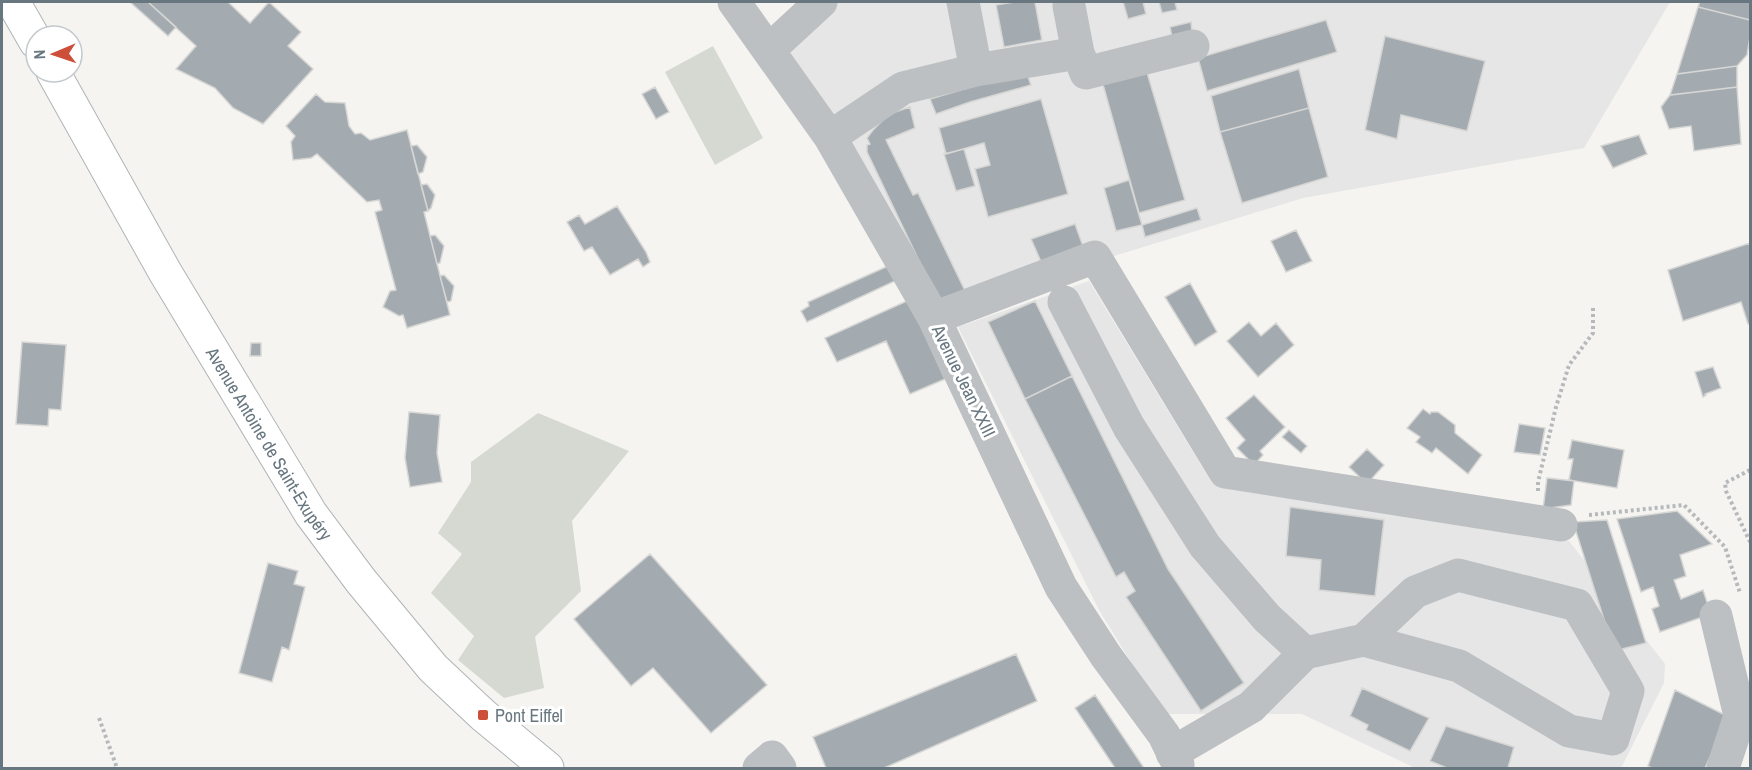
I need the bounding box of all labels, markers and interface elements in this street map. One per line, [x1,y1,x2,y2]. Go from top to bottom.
north arrow [24,24,84,84]
text: N [28,49,50,60]
street label: Avenue Jean XXIII [926,320,1002,441]
street label: Avenue Antoine de Saint-Exupéry [200,341,339,545]
place label: Pont Eiffel [495,703,563,728]
marker: Pont Eiffel [476,708,490,722]

